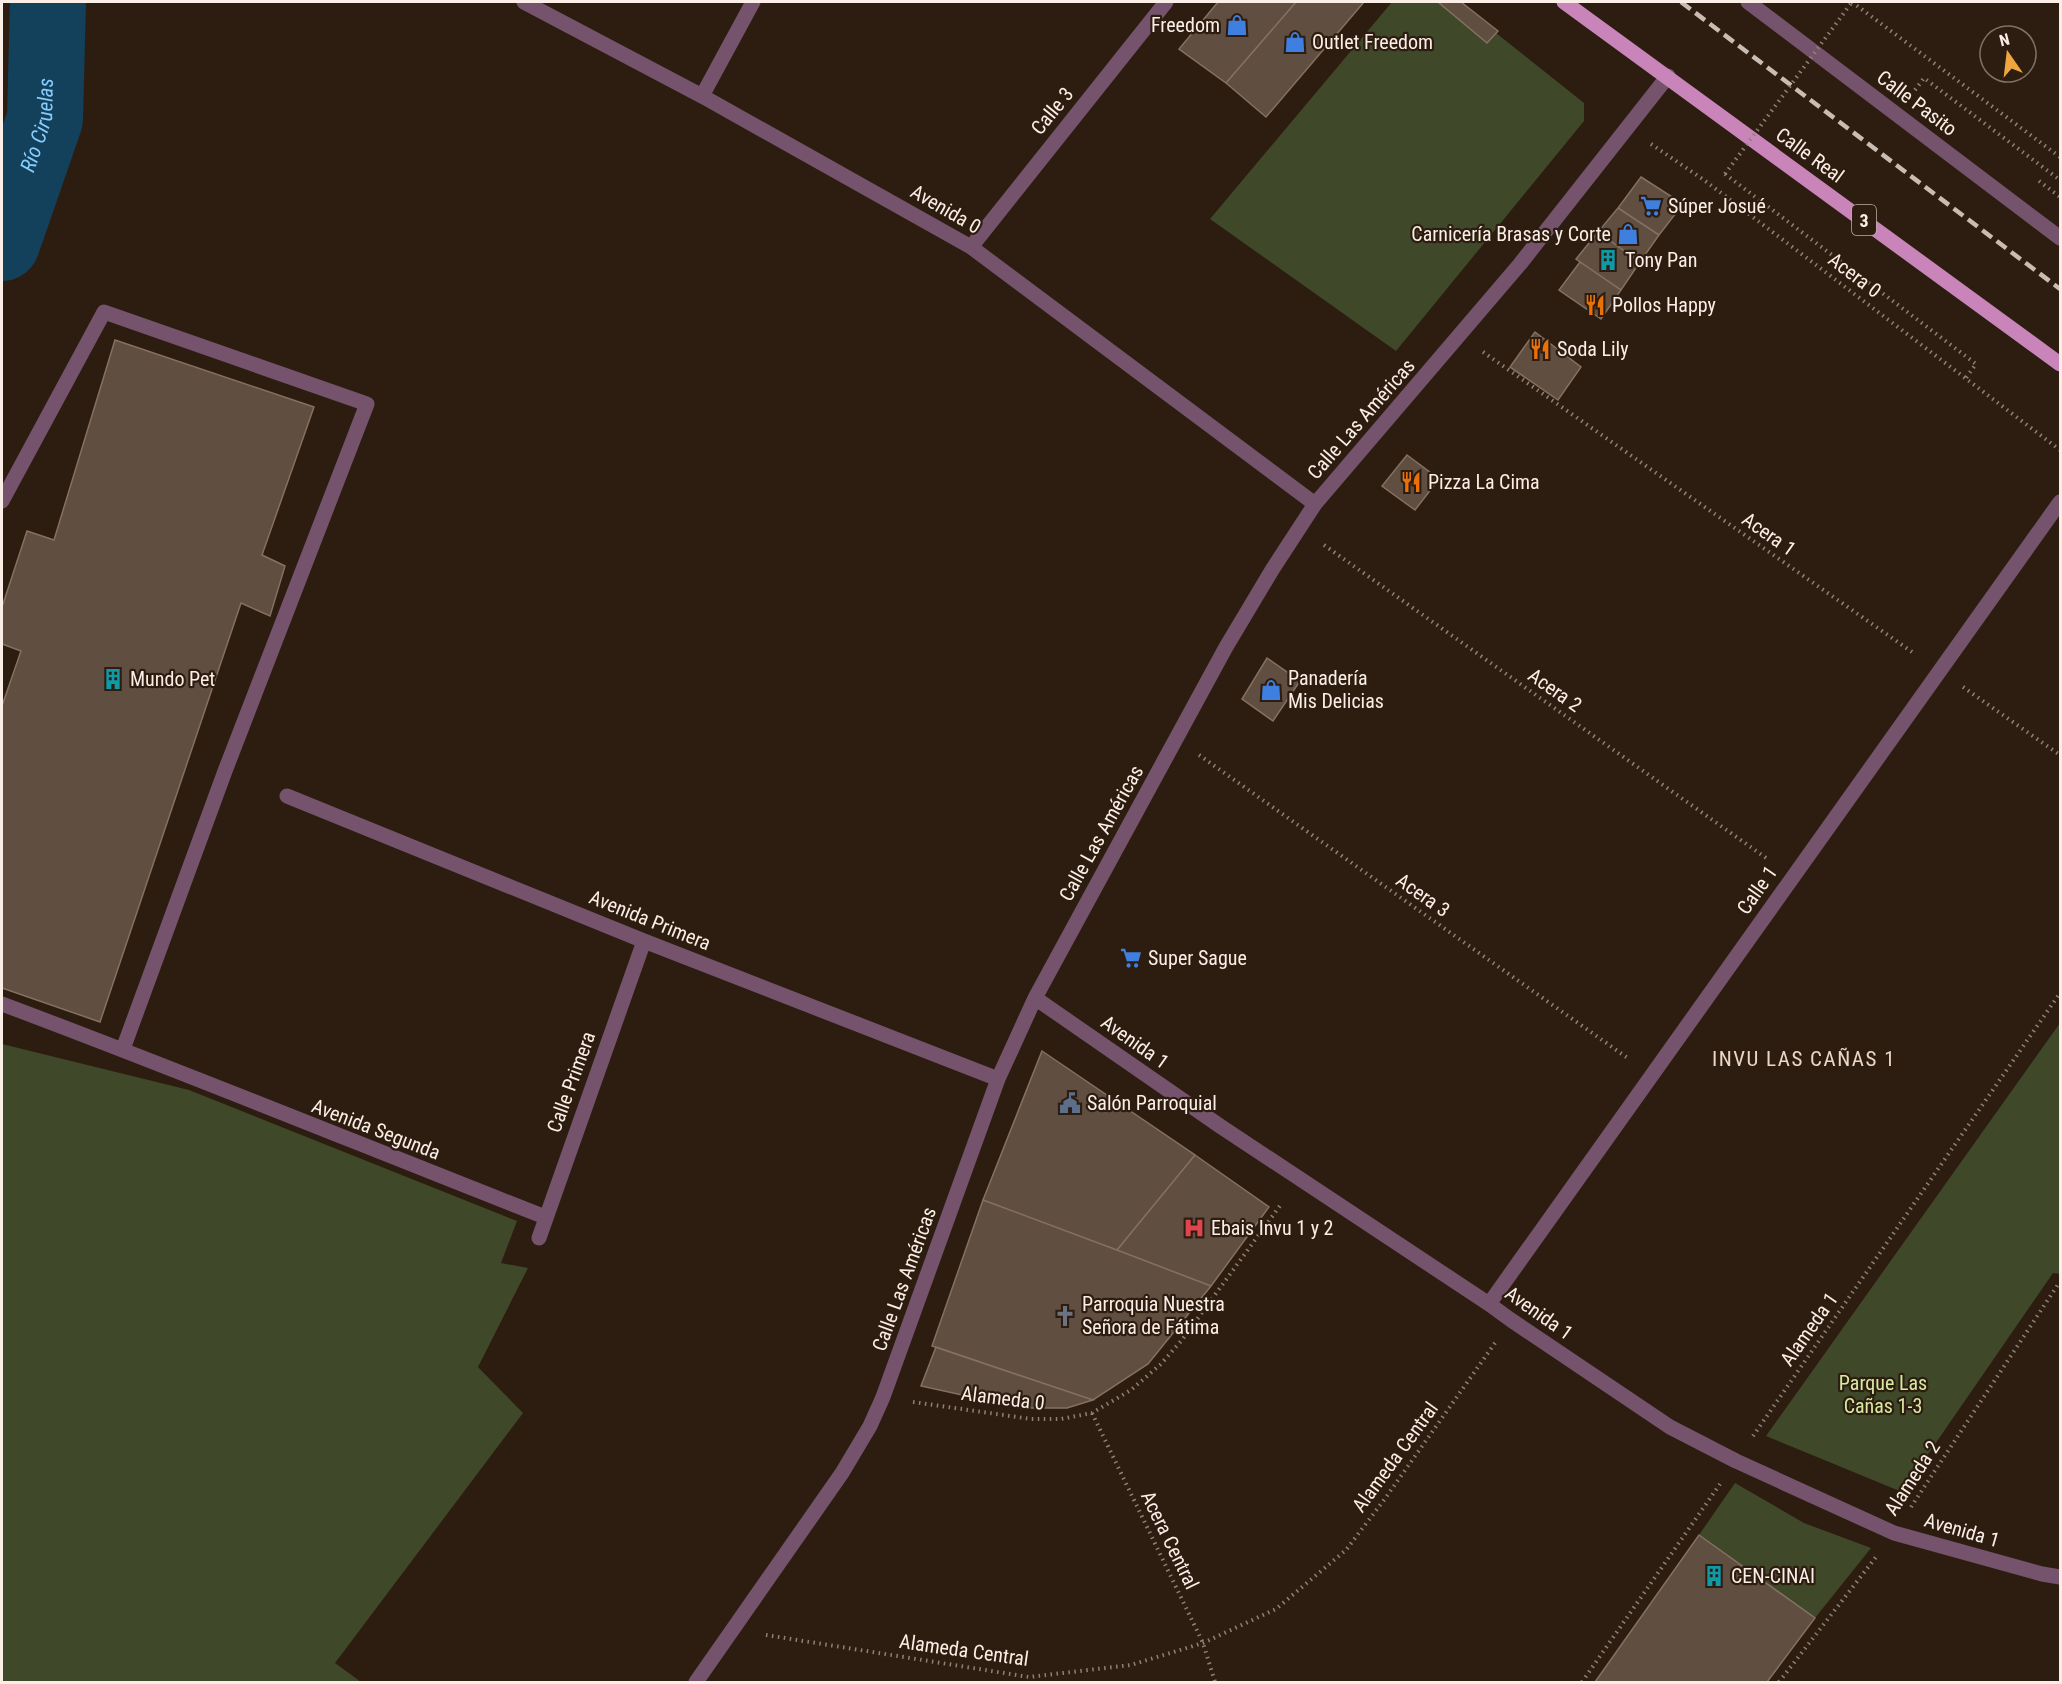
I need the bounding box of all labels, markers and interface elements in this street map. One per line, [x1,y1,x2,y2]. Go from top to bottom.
place label: Freedom [1151,13,1220,37]
shop icon: Freedom [1225,13,1249,37]
north arrow [1978,24,2038,84]
shop icon: Outlet Freedom [1283,30,1307,54]
place label: Outlet Freedom [1312,30,1433,54]
text: N [1997,30,2012,50]
street label: Calle Pasito [1872,65,1962,141]
water label: Río Ciruelas [16,78,58,175]
street label: Calle 3 [1026,82,1078,140]
street label: Calle Real [1771,122,1849,188]
street label: Avenida 0 [907,179,985,239]
supermarket icon: Súper Josué [1639,194,1663,218]
place label: Súper Josué [1668,194,1766,218]
road number: 3 [1852,205,1876,235]
place label: Carnicería Brasas y Corte [1411,222,1611,246]
shop icon: Carnicería Brasas y Corte [1616,222,1640,246]
street label: Acera 0 [1824,247,1886,303]
building icon: Tony Pan [1596,248,1620,272]
place label: Tony Pan [1625,248,1697,272]
restaurant icon: Pollos Happy [1583,293,1607,317]
place label: Pollos Happy [1612,293,1716,317]
restaurant icon: Soda Lily [1528,337,1552,361]
place label: Soda Lily [1557,337,1629,361]
street label: Calle Las Américas [1302,354,1420,484]
restaurant icon: Pizza La Cima [1399,470,1423,494]
place label: Pizza La Cima [1428,470,1540,494]
street label: Acera 1 [1738,507,1800,561]
street label: Acera 2 [1524,663,1587,717]
place label: Panadería Mis Delicias [1288,666,1384,713]
building icon: Mundo Pet [101,667,125,691]
place label: Mundo Pet [130,667,215,691]
shop icon: Panadería Mis Delicias [1259,678,1283,702]
street label: Calle Las Américas [1054,761,1148,905]
street label: Calle 1 [1732,861,1782,919]
street label: Acera 3 [1392,868,1454,922]
street label: Avenida Primera [586,885,714,955]
supermarket icon: Super Sague [1119,946,1143,970]
place label: Super Sague [1148,946,1247,970]
street label: Avenida 1 [1097,1010,1173,1074]
street label: Calle Primera [542,1028,600,1136]
district label: INVU LAS CAÑAS 1 [1712,1047,1896,1071]
public building icon: Salón Parroquial [1058,1091,1082,1115]
place label: Salón Parroquial [1087,1091,1217,1115]
street label: Avenida Segunda [308,1093,444,1165]
street label: Calle Las Américas [867,1204,941,1354]
hospital icon: Ebais Invu 1 y 2 [1182,1216,1206,1240]
place label: Ebais Invu 1 y 2 [1211,1216,1334,1240]
street label: Avenida 1 [1501,1281,1577,1345]
street label: Alameda 1 [1775,1288,1843,1370]
place label: Parroquia Nuestra Señora de Fátima [1082,1292,1225,1339]
church icon: Parroquia Nuestra Señora de Fátima [1053,1304,1077,1328]
park label: Parque Las Cañas 1-3 [1839,1371,1927,1418]
street label: Alameda 0 [960,1381,1046,1415]
street label: Alameda Central [1347,1397,1443,1517]
street label: Alameda 2 [1879,1436,1945,1520]
street label: Acera Central [1136,1487,1204,1593]
street label: Avenida 1 [1922,1508,2002,1552]
building icon: CEN-CINAI [1702,1564,1726,1588]
place label: CEN-CINAI [1731,1564,1815,1588]
street label: Alameda Central [898,1629,1030,1671]

